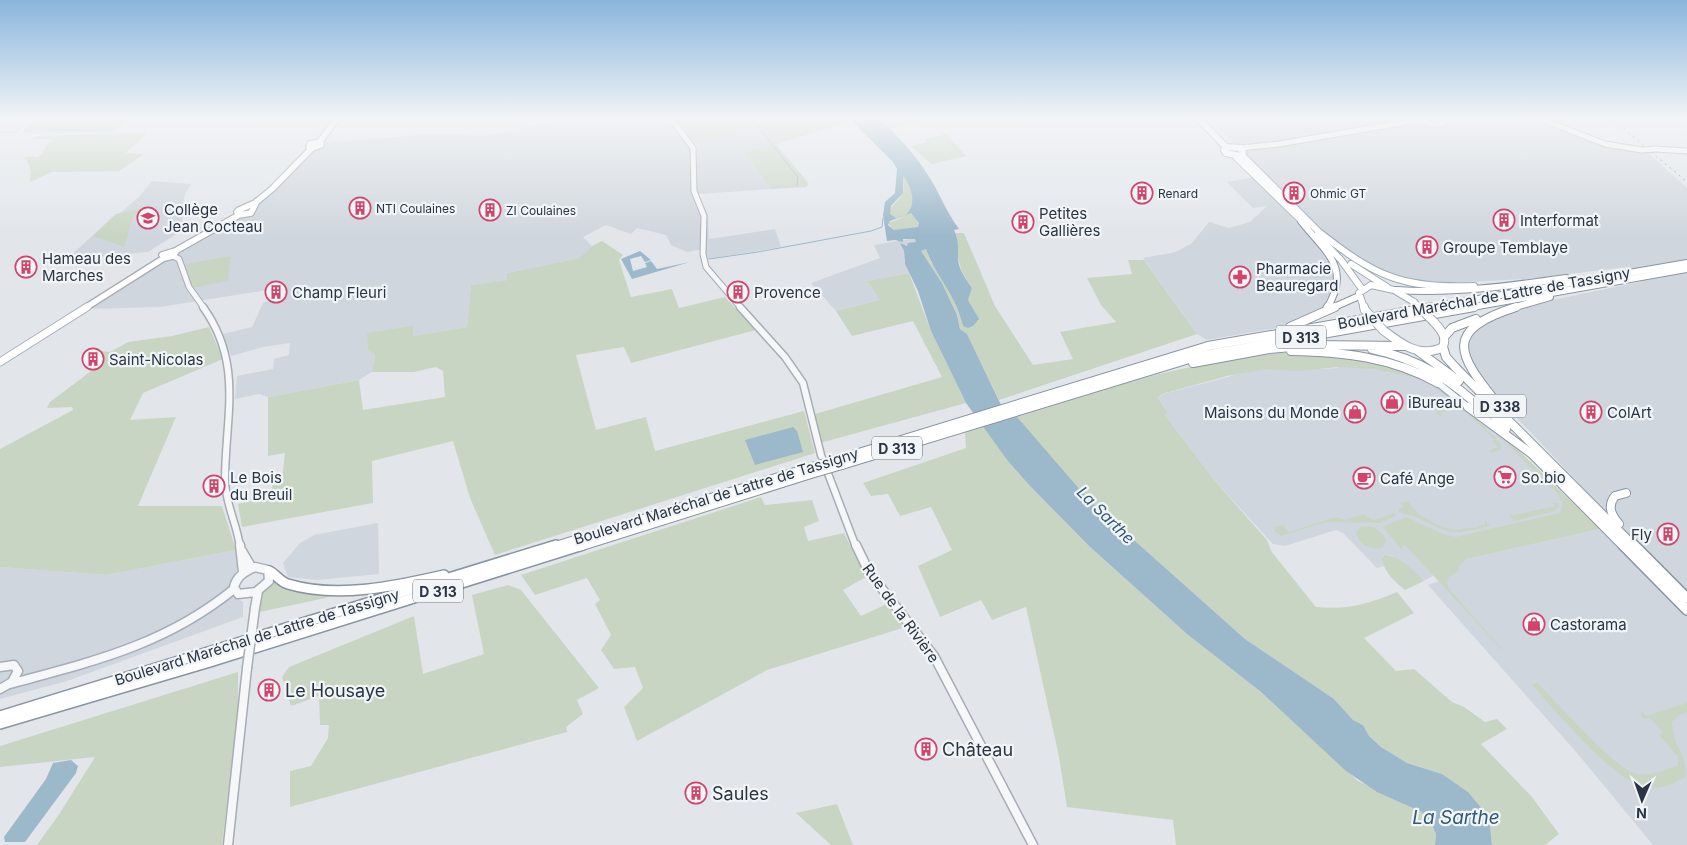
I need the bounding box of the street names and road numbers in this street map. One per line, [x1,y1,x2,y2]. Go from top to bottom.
street label: Boulevard Maréchal de Lattre de Tassigny [1336,263,1632,333]
road number: D 313 [1276,326,1326,348]
road number: D 338 [1474,394,1526,418]
road number: D 313 [872,436,922,459]
street label: Boulevard Maréchal de Lattre de Tassigny [571,443,861,548]
street label: Rue de la Rivière [859,560,943,666]
road number: D 313 [413,580,463,602]
street label: Boulevard Maréchal de Lattre de Tassigny [112,584,402,689]

